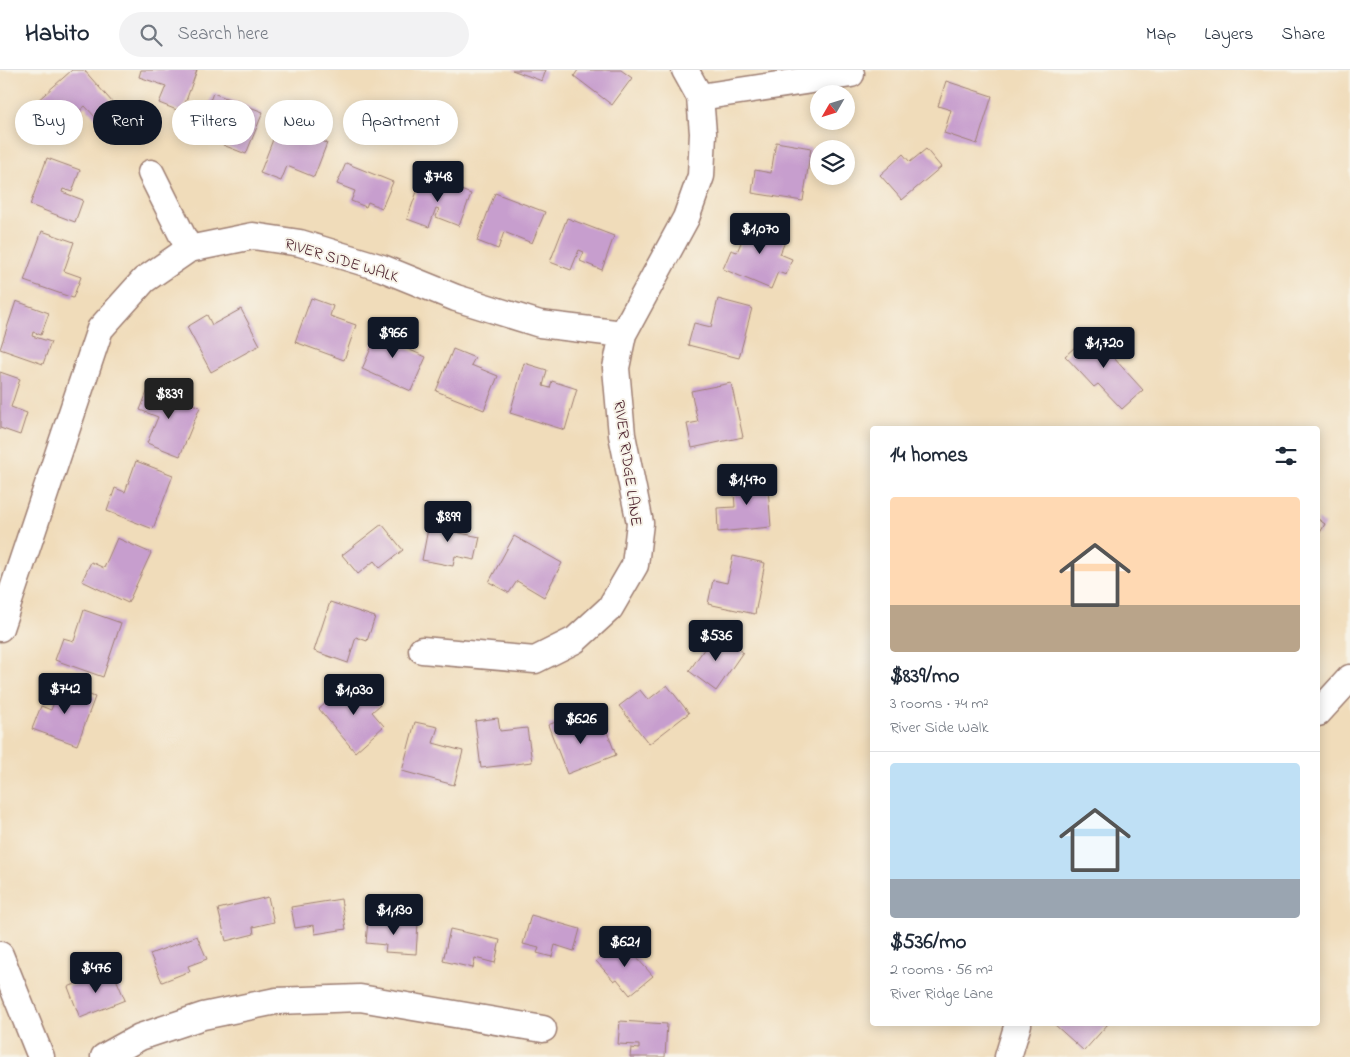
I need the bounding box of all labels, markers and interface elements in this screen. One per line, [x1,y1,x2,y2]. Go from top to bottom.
search box [119,12,469,57]
text: Habito [25,17,89,52]
icon: search [137,21,165,49]
text: Search here [177,21,268,48]
text: Map [1146,22,1176,48]
text: Layers [1204,22,1254,48]
text: Share [1282,22,1325,48]
north arrow [810,85,855,130]
map controls [810,85,855,185]
chip: Buy [15,100,83,145]
chip: Rent [93,100,162,145]
chip: Filters [172,100,255,145]
chip: New [265,100,333,145]
chip: Apartment [343,100,458,145]
button: layers [810,140,855,185]
pin: $748 [408,160,468,203]
text: $748 [424,165,452,189]
pin: $1,070 [719,212,801,255]
text: $1,070 [741,217,779,241]
street label: RIVER SIDE WALK [281,232,402,290]
pin: $966 [363,316,423,359]
text: $966 [379,321,407,345]
pin: $1,720 [1063,326,1145,369]
text: $1,720 [1085,331,1123,355]
pin: $839 [139,378,199,420]
text: $839 [155,382,183,406]
street label: RIVER RIDGE LANE [606,399,648,528]
text: 14 homes [890,441,968,471]
icon: filters [1272,442,1300,470]
pin: $1,470 [706,464,788,506]
text: $1,470 [728,468,766,492]
pin: $899 [418,500,478,543]
text: $899 [435,505,461,529]
icon: home [1050,530,1140,620]
pin: $536 [686,620,746,662]
text: $536 [700,624,732,648]
text: $839/mo [890,662,959,692]
pin: $742 [35,672,95,715]
pin: $1,030 [313,674,395,716]
text: $742 [50,677,80,701]
text: $1,030 [335,678,373,702]
text: 3 rooms · 74 m² [890,692,989,716]
pin: $626 [551,702,611,745]
text: $626 [565,707,597,731]
text: River Side Walk [890,716,989,740]
icon: home [1050,795,1140,885]
pin: $1,130 [353,894,435,936]
text: $1,130 [376,898,412,922]
pin: $621 [595,926,655,968]
text: $536/mo [890,928,966,958]
text: $621 [610,930,640,954]
pin: $476 [66,952,126,994]
text: $476 [81,956,111,980]
text: 2 rooms · 56 m² [890,958,993,982]
text: River Ridge Lane [890,982,993,1006]

